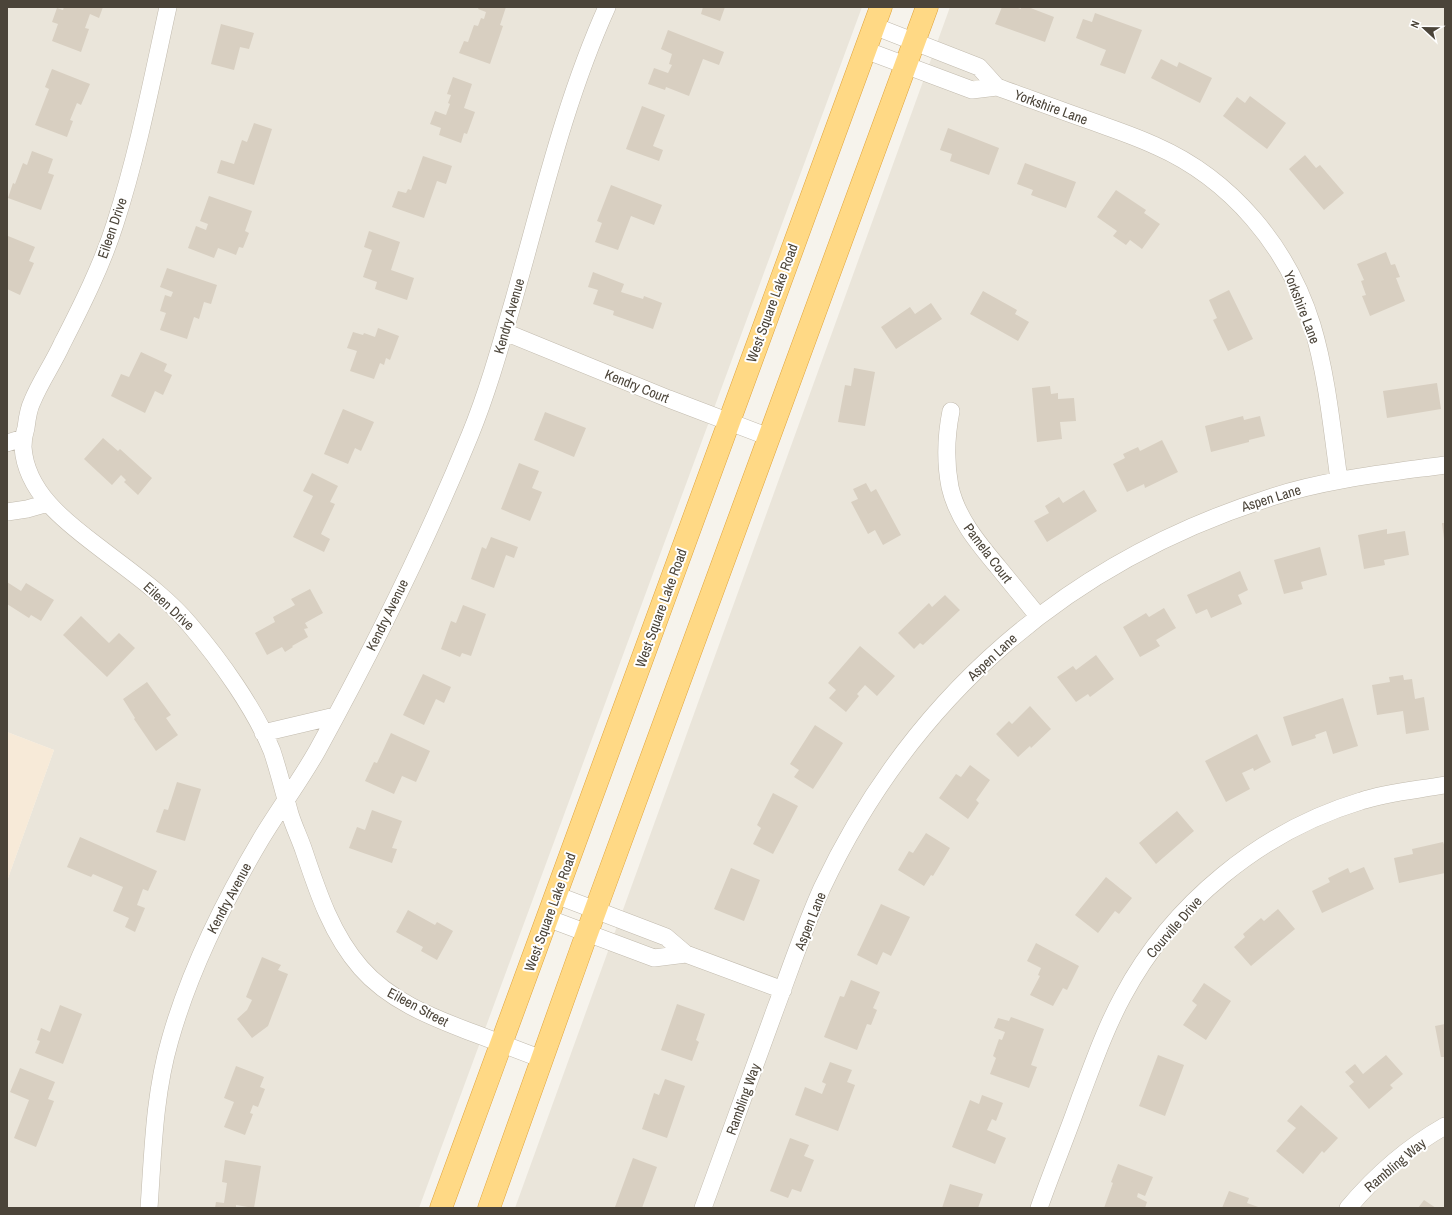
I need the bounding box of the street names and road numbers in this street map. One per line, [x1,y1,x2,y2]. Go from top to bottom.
street label: Yorkshire Lane [1012,85,1090,129]
street label: Eileen Drive [93,195,131,261]
street label: West Square Lake Road [742,241,802,365]
street label: Yorkshire Lane [1280,268,1324,346]
street label: Kendry Avenue [490,276,528,356]
street label: Kendry Court [602,365,672,407]
street label: Aspen Lane [1238,480,1303,516]
street label: Pamela Court [960,520,1016,586]
street label: West Square Lake Road [631,546,691,670]
street label: Kendry Avenue [362,576,412,654]
street label: Eileen Drive [140,578,198,634]
street label: Aspen Lane [963,630,1021,685]
street label: West Square Lake Road [520,850,580,974]
street label: Kendry Avenue [203,859,255,937]
street label: Aspen Lane [790,889,830,954]
street label: Courville Drive [1142,892,1206,962]
street label: Eileen Street [384,983,452,1031]
street label: Rambling Way [722,1061,764,1137]
street label: Rambling Way [1361,1134,1430,1196]

